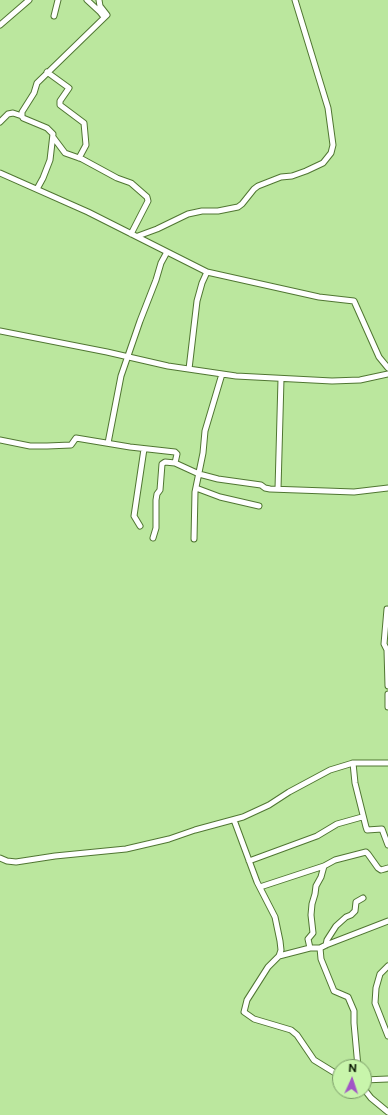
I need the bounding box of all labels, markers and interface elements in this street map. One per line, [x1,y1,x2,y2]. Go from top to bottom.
north arrow [332,1059,372,1099]
text: N [348,1062,357,1074]

